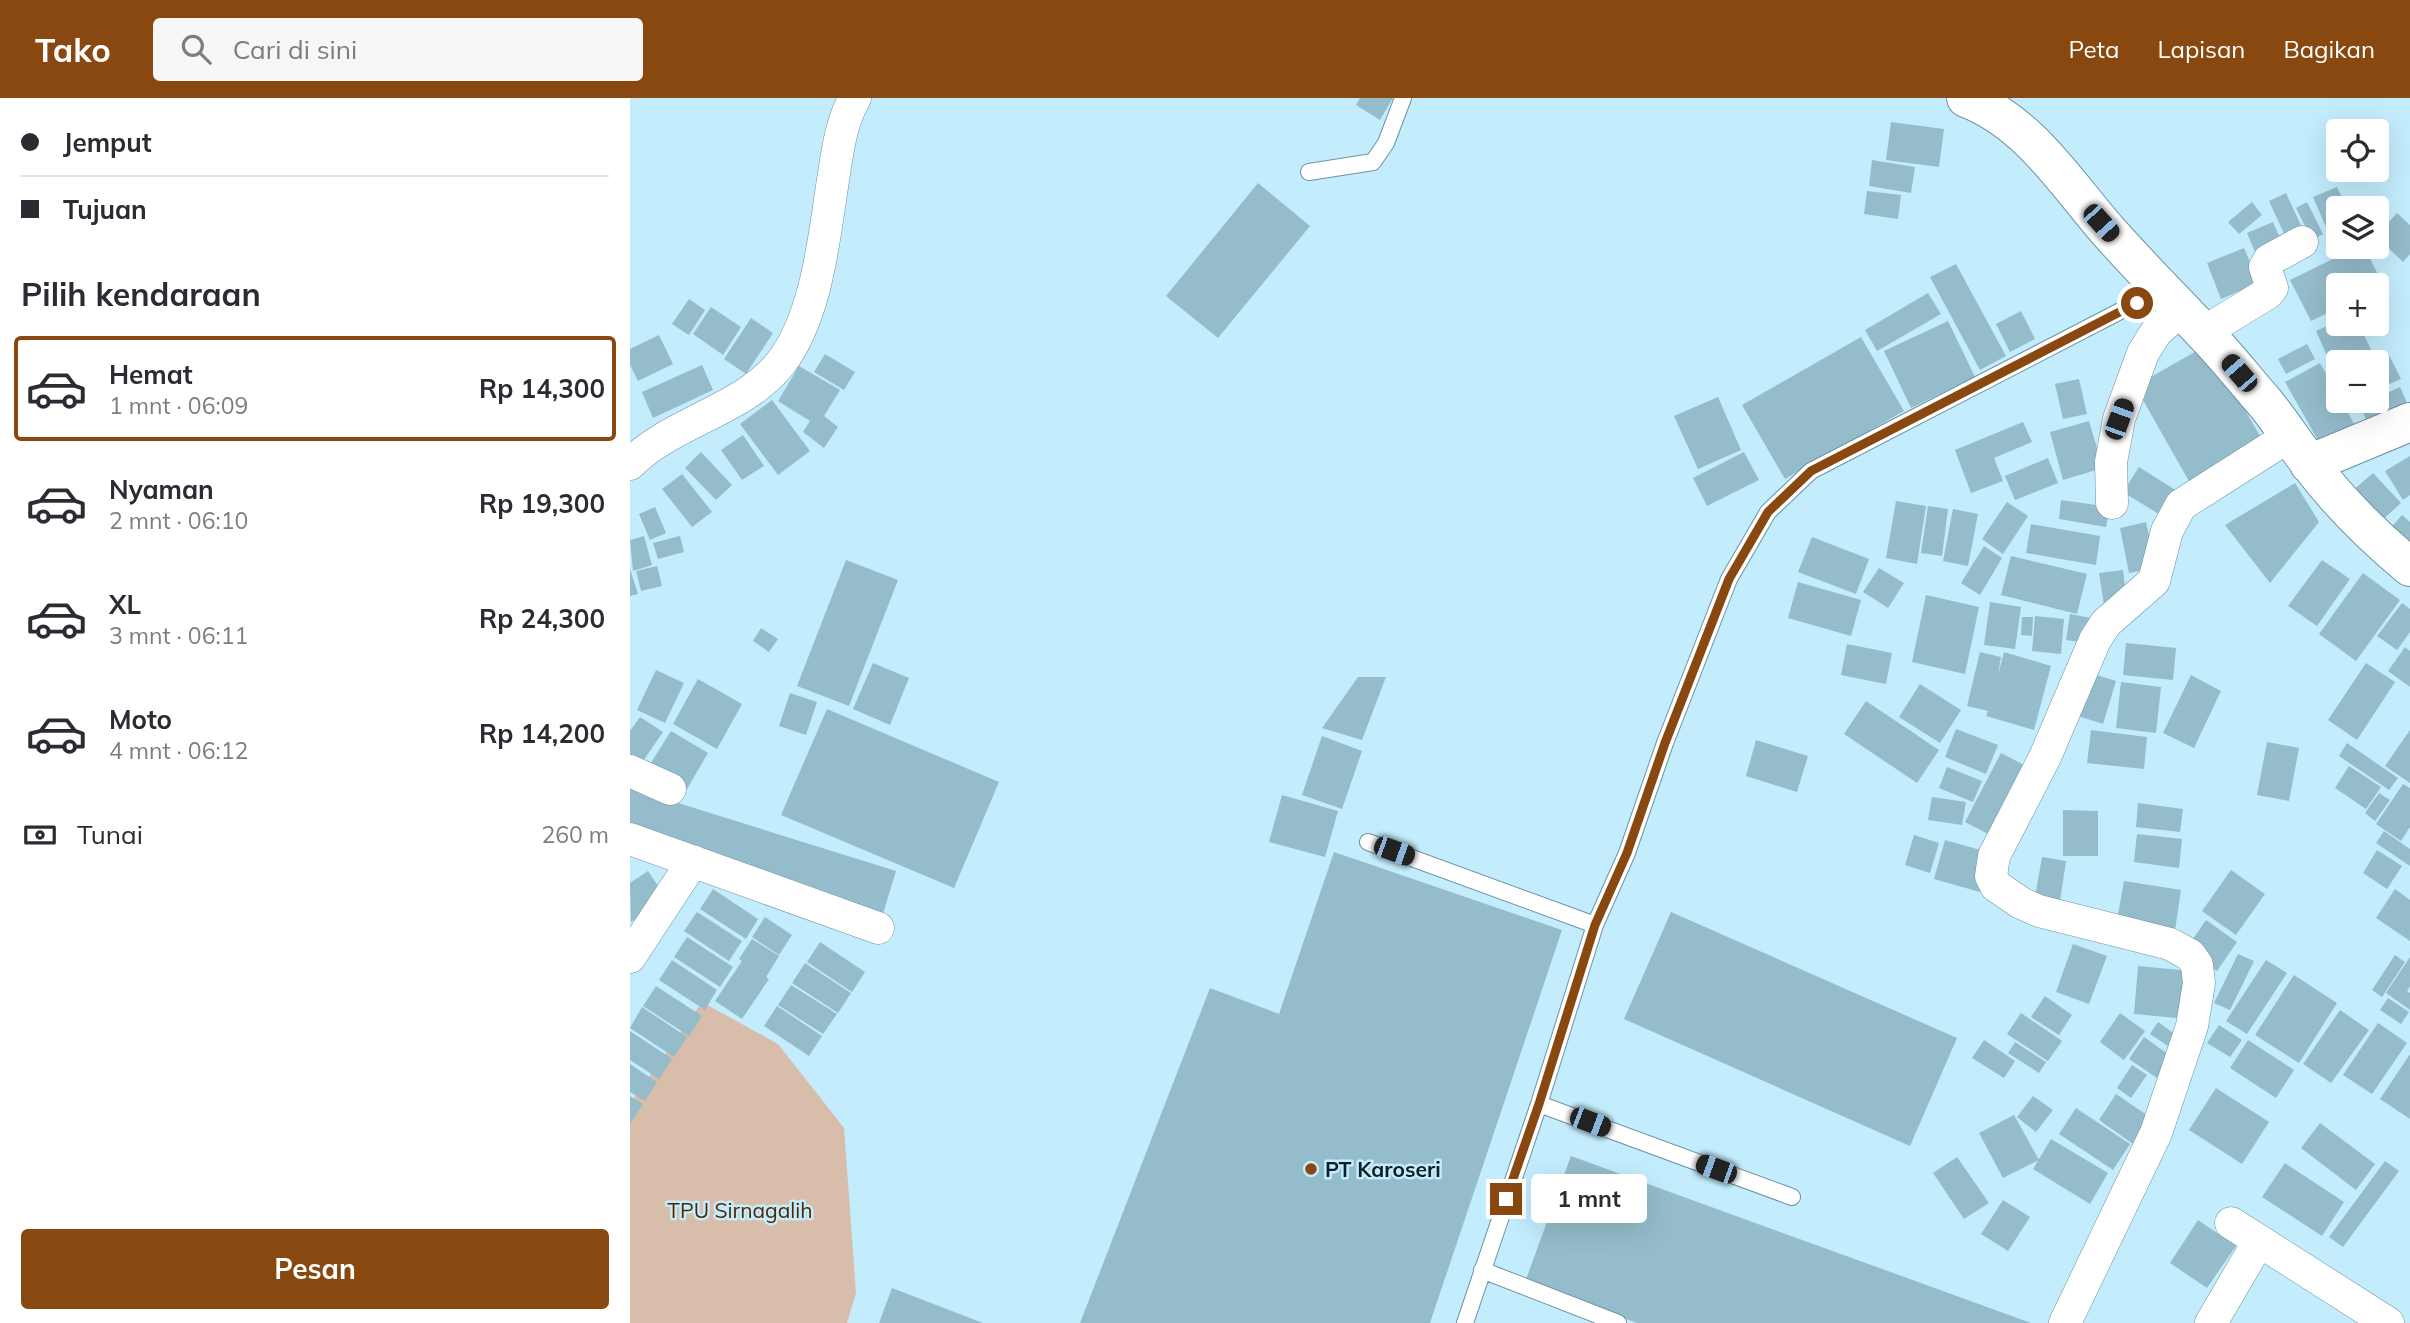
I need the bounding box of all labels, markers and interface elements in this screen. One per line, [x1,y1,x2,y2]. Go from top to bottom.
search box [153,18,643,81]
text: Tako [35,29,111,70]
icon: search [177,30,215,68]
text: Cari di sini [233,33,357,66]
text: Peta [2068,34,2119,64]
text: Lapisan [2157,34,2245,64]
text: Bagikan [2283,34,2375,64]
map controls [2326,119,2389,413]
button: locate [2326,119,2389,182]
text: Jemput [63,126,152,159]
text: Tujuan [63,193,147,226]
button: layers [2326,196,2389,259]
car [2080,200,2123,246]
button: + [2326,273,2389,336]
text: Pilih kendaraan [21,274,261,314]
route start [2121,287,2153,319]
car [2218,350,2261,396]
button: − [2326,350,2389,413]
icon: car [25,357,88,420]
text: Hemat [109,358,193,391]
text: Rp 14,300 [479,372,605,405]
text: 1 mnt · 06:09 [109,391,248,420]
car [2102,396,2137,442]
icon: car [25,472,88,535]
text: Nyaman [109,473,214,506]
text: Rp 19,300 [479,487,605,520]
text: 2 mnt · 06:10 [109,506,248,535]
icon: car [25,587,88,650]
text: XL [109,588,141,621]
text: Rp 24,300 [479,602,605,635]
text: 3 mnt · 06:11 [109,621,248,650]
icon: car [25,702,88,765]
text: Moto [109,703,172,736]
text: Rp 14,200 [479,717,605,750]
text: 4 mnt · 06:12 [109,736,248,765]
icon: cash [21,816,59,854]
text: Tunai [77,818,143,851]
text: 260 m [541,820,609,849]
car [1371,834,1418,868]
car [1567,1105,1614,1139]
car [1693,1152,1740,1186]
place label: PT Karoseri [1325,1156,1441,1182]
marker: PT Karoseri [1303,1161,1319,1177]
callout: 1 mnt [1530,1174,1646,1224]
route end [1490,1183,1522,1215]
text: 1 mnt [1557,1184,1621,1213]
park label: TPU Sirnagalih [667,1197,813,1223]
button: Pesan [21,1229,609,1309]

